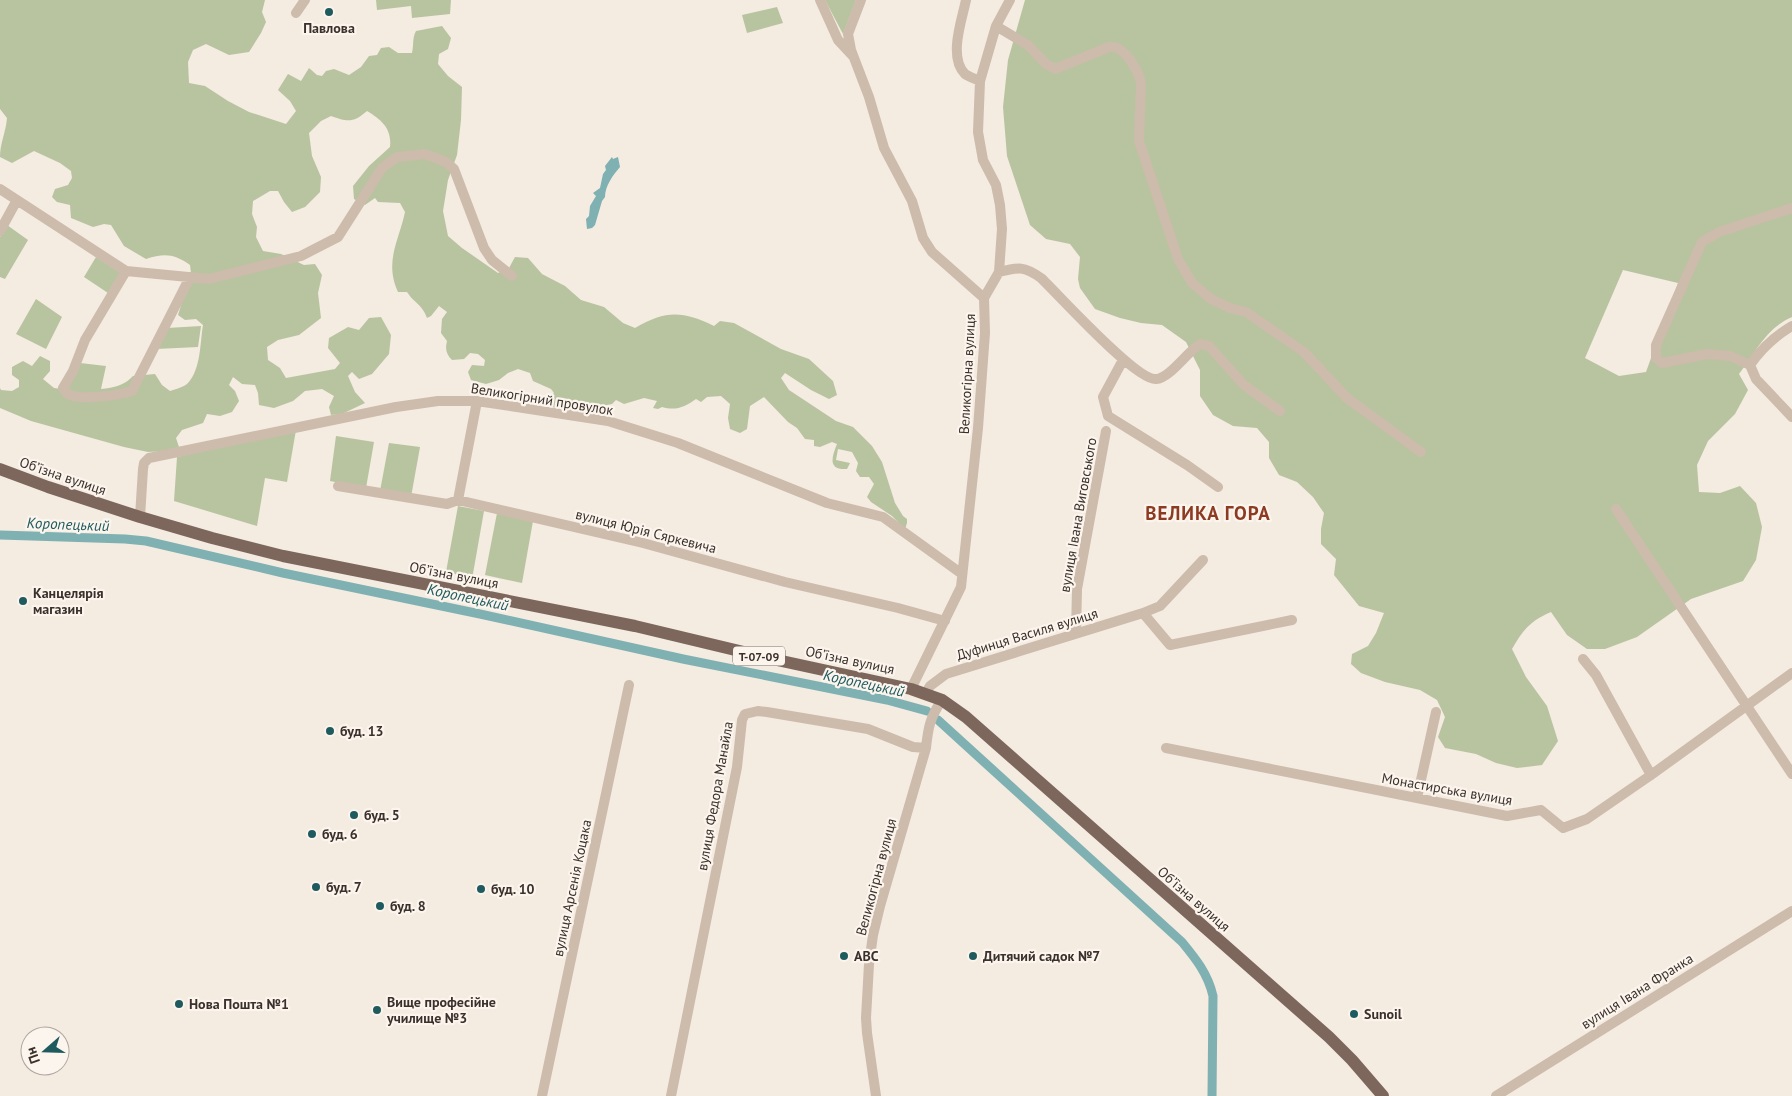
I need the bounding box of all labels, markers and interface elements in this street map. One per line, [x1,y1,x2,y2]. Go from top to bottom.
marker: Павлова [323,6,335,18]
place label: Павлова [303,19,355,37]
street label: Великогірна вулиця [955,313,979,435]
street label: Великогірний провулок [470,379,615,419]
street label: вулиця Івана Виговського [1056,436,1100,594]
street label: Обʼїзна вулиця [17,453,109,499]
district label: ВЕЛИКА ГОРА [1145,501,1271,525]
street label: вулиця Юрія Сяркевича [574,505,718,557]
water label: Коропецький [26,513,110,535]
street label: Обʼїзна вулиця [408,558,500,592]
water label: Коропецький [426,579,511,615]
place label: Канцелярія магазин [33,584,104,618]
marker: Канцелярія магазин [17,595,29,607]
street label: Дуфинця Василя вулиця [954,604,1100,664]
street label: Обʼїзна вулиця [804,642,896,678]
road number: Т-07-09 [733,646,785,666]
water label: Коропецький [822,665,907,701]
street label: вулиця Федора Манайла [693,720,737,872]
place label: буд. 13 [340,722,384,740]
marker: буд. 13 [324,725,336,737]
street label: Монастирська вулиця [1380,769,1514,809]
place label: буд. 5 [364,806,400,824]
marker: буд. 5 [348,809,360,821]
street label: Великогірна вулиця [852,816,900,938]
street label: вулиця Арсенія Коцака [549,818,595,958]
place label: буд. 6 [322,825,358,843]
marker: буд. 6 [306,828,318,840]
street label: Обʼїзна вулиця [1154,863,1234,935]
place label: буд. 7 [326,878,362,896]
place label: буд. 10 [491,880,535,898]
marker: буд. 7 [310,881,322,893]
marker: буд. 10 [475,883,487,895]
place label: буд. 8 [390,897,426,915]
marker: буд. 8 [374,900,386,912]
place label: АВС [854,947,879,965]
place label: Дитячий садок №7 [983,947,1100,965]
street label: вулиця Івана Франка [1578,949,1696,1033]
marker: АВС [838,950,850,962]
marker: Дитячий садок №7 [967,950,979,962]
place label: Вище професійне училище №3 [386,993,496,1027]
place label: Нова Пошта №1 [189,995,289,1013]
marker: Нова Пошта №1 [173,998,185,1010]
marker: Вище професійне училище №3 [371,1004,383,1016]
place label: Sunoil [1364,1005,1403,1023]
marker: Sunoil [1348,1008,1360,1020]
north arrow [20,1026,70,1076]
text: Пн [22,1045,44,1066]

